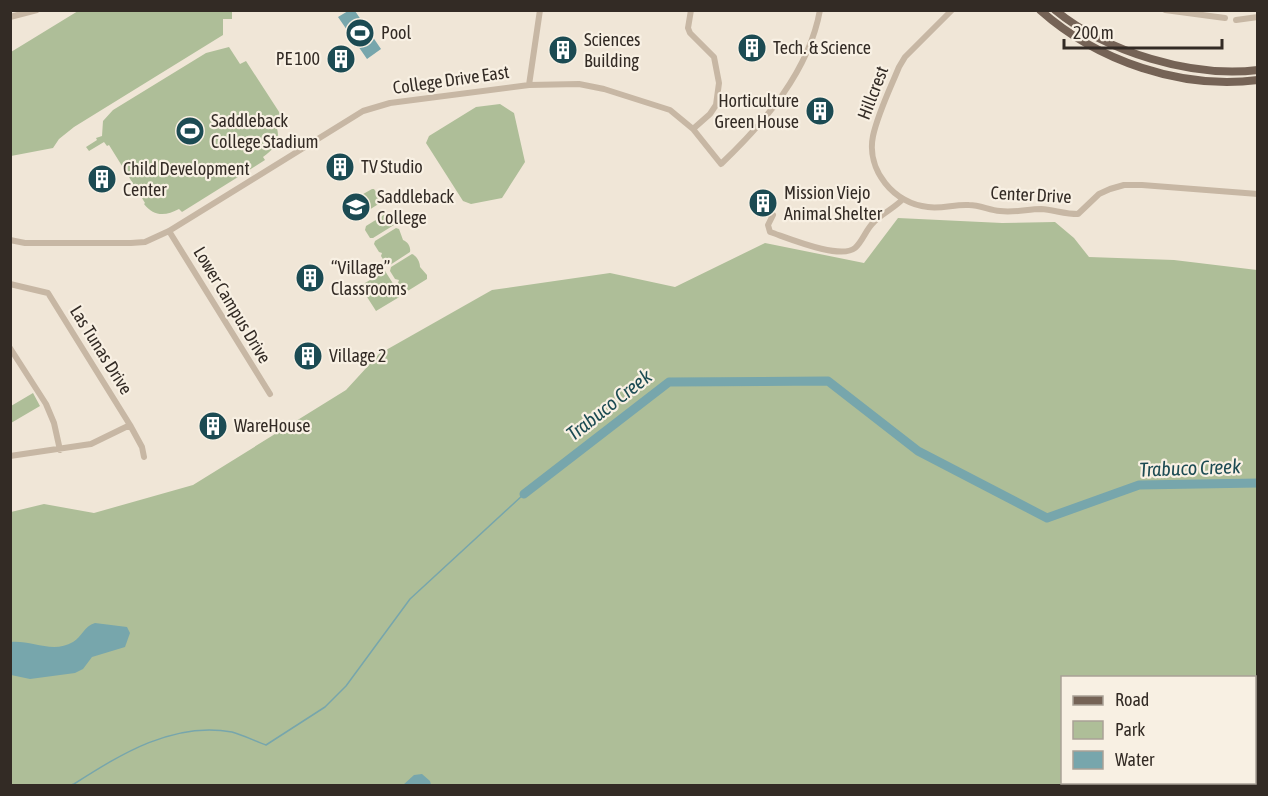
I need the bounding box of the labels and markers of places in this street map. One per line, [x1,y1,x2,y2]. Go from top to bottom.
sports icon: Pool [344,17,376,49]
place label: Pool [381,22,412,43]
place label: Sciences Building [584,29,640,71]
building icon: Tech. & Science [736,32,768,64]
building icon: Sciences Building [547,34,579,66]
place label: Tech. & Science [773,37,871,58]
building icon: PE 100 [325,43,357,75]
place label: PE 100 [276,48,320,69]
place label: Horticulture Green House [715,90,799,132]
building icon: Horticulture Green House [804,95,836,127]
place label: Saddleback College Stadium [211,110,319,152]
sports icon: Saddleback College Stadium [174,115,206,147]
building icon: TV Studio [324,151,356,183]
place label: TV Studio [361,156,423,177]
place label: Child Development Center [123,158,250,200]
building icon: Child Development Center [86,163,118,195]
place label: Mission Viejo Animal Shelter [784,182,883,224]
place label: Saddleback College [377,186,454,228]
building icon: Mission Viejo Animal Shelter [747,187,779,219]
school or university icon: Saddleback College [340,191,372,223]
place label: “Village” Classrooms [331,257,407,299]
building icon: “Village” Classrooms [294,262,326,294]
building icon: Village 2 [292,340,324,372]
place label: Village 2 [329,345,386,366]
building icon: WareHouse [197,410,229,442]
place label: WareHouse [234,415,311,436]

